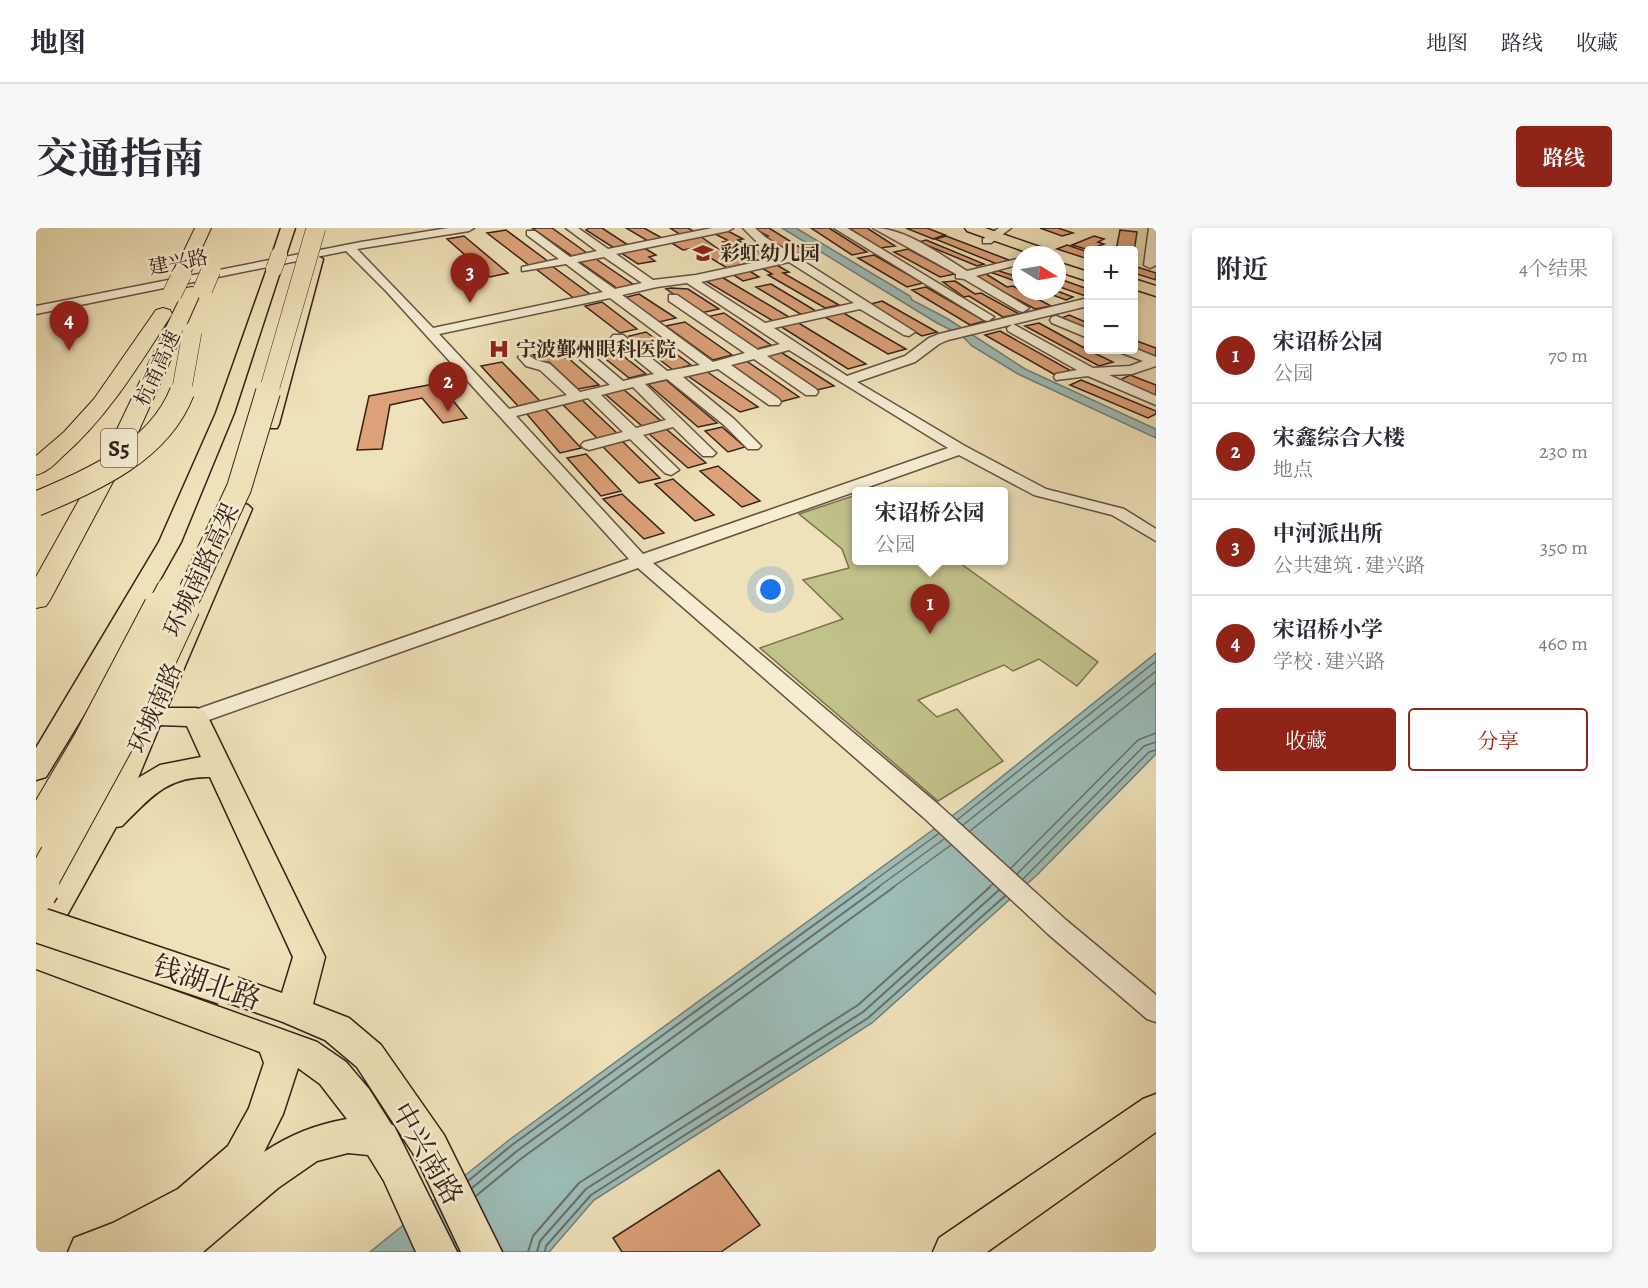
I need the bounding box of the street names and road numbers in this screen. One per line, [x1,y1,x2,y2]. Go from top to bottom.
street label: 建兴路 [146,244,210,281]
street label: 杭甬高速 [128,326,187,410]
road number: S5 [101,429,137,467]
street label: 环城南路高架 [156,498,246,642]
street label: 环城南路 [121,658,189,758]
street label: 钱湖北路 [148,947,266,1019]
street label: 中兴南路 [383,1095,472,1212]

